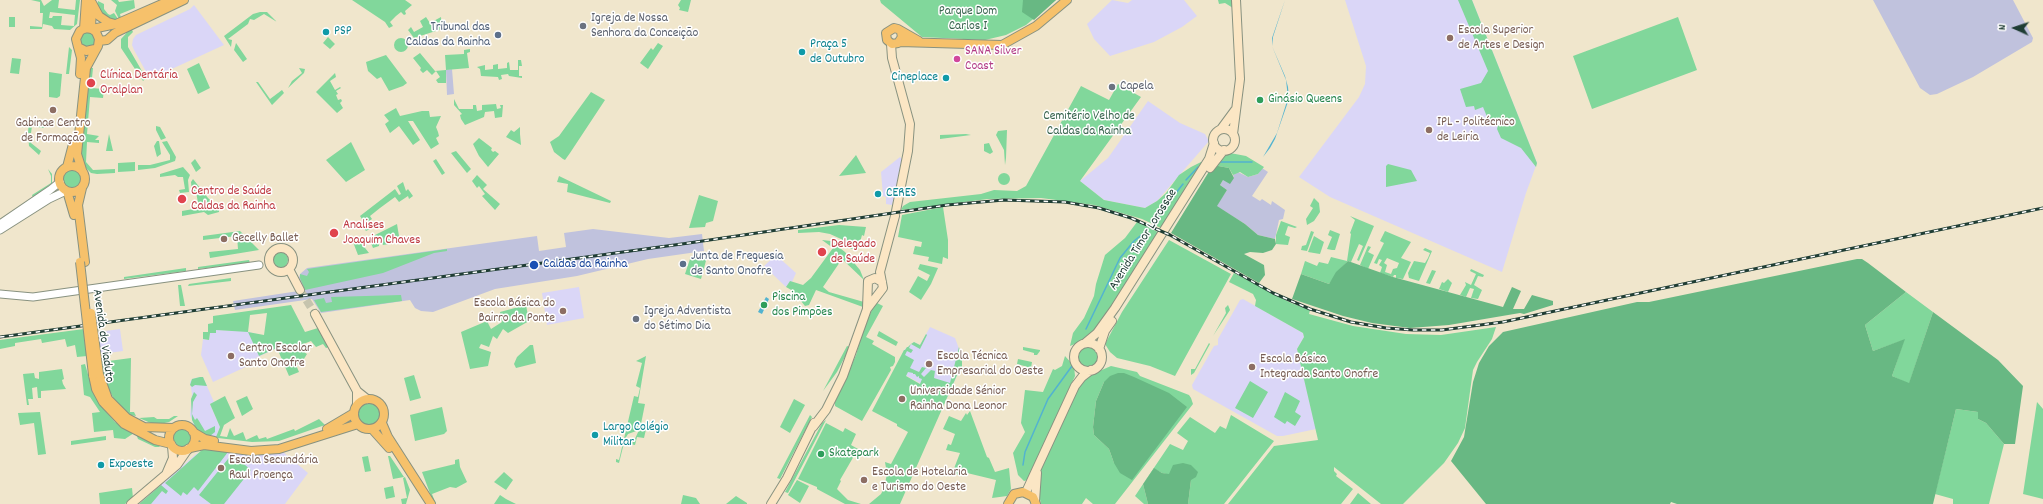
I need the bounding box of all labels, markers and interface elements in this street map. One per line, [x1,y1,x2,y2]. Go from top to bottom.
park label: Parque Dom Carlos I [939,4,997,35]
north arrow [1995,8,2035,48]
place label: Igreja de Nossa Senhora da Conceição [591,11,698,42]
place label: Tribunal das Caldas da Rainha [406,20,490,51]
marker: Igreja de Nossa Senhora da Conceição [578,21,588,31]
place label: Escola Superior de Artes e Design [1458,23,1544,54]
place label: PSP [334,24,352,40]
text: N [1995,24,2011,31]
marker: PSP [321,27,331,37]
marker: Tribunal das Caldas da Rainha [493,30,503,40]
marker: Escola Superior de Artes e Design [1445,33,1455,43]
place label: Praça 5 de Outubro [810,37,864,68]
place label: SANA Silver Coast [965,44,1021,75]
marker: Praça 5 de Outubro [797,47,807,57]
marker: SANA Silver Coast [952,54,962,64]
place label: Clínica Dentária Oralplan [100,68,178,99]
place label: Cineplace [891,70,938,86]
marker: Cineplace [941,73,951,83]
marker: Clínica Dentária Oralplan [85,77,97,89]
place label: Capela [1120,79,1153,95]
marker: Capela [1107,82,1117,92]
place label: Ginásio Queens [1268,92,1342,108]
marker: Ginásio Queens [1255,95,1265,105]
marker: Gabinae Centro de Formação [48,105,58,115]
park label: Cemitério Velho de Caldas da Rainha [1043,109,1135,140]
place label: IPL - Politécnico de Leiria [1437,115,1515,146]
place label: Gabinae Centro de Formação [15,116,91,147]
marker: IPL - Politécnico de Leiria [1424,125,1434,135]
place label: Centro de Saúde Caldas da Rainha [191,184,275,215]
place label: CERES [886,186,916,202]
street label: Avenida Timor Lorossae [1107,187,1181,293]
marker: CERES [873,189,883,199]
marker: Centro de Saúde Caldas da Rainha [176,193,188,205]
place label: Analises Joaquim Chaves [343,218,420,249]
marker: Analises Joaquim Chaves [328,227,340,239]
place label: Gecelly Ballet [232,231,299,247]
marker: Gecelly Ballet [219,234,229,244]
place label: Delegado de Saúde [831,237,876,268]
marker: Delegado de Saúde [816,246,828,258]
place label: Junta de Freguesia de Santo Onofre [691,249,783,280]
place label: Caldas da Rainha [543,257,627,273]
marker: Caldas da Rainha [528,259,540,271]
marker: Junta de Freguesia de Santo Onofre [678,259,688,269]
street label: Avenida do Viaduto [88,289,116,383]
place label: Piscina dos Pimpões [772,290,833,321]
place label: Escola Básica do Bairro da Ponte [474,296,555,327]
marker: Piscina dos Pimpões [759,300,769,310]
place label: Igreja Adventista do Sétimo Dia [644,304,731,335]
marker: Escola Básica do Bairro da Ponte [558,306,568,316]
marker: Igreja Adventista do Sétimo Dia [631,314,641,324]
place label: Centro Escolar Santo Onofre [239,341,312,372]
place label: Escola Técnica Empresarial do Oeste [937,349,1043,380]
marker: Centro Escolar Santo Onofre [226,351,236,361]
place label: Escola Básica Integrada Santo Onofre [1260,352,1378,383]
marker: Escola Técnica Empresarial do Oeste [924,359,934,369]
marker: Escola Básica Integrada Santo Onofre [1247,362,1257,372]
place label: Universidade Sénior Rainha Dona Leonor [910,384,1007,415]
marker: Universidade Sénior Rainha Dona Leonor [897,394,907,404]
place label: Largo Colégio Militar [603,420,668,451]
marker: Largo Colégio Militar [590,430,600,440]
place label: Skatepark [829,446,879,462]
marker: Skatepark [816,449,826,459]
place label: Escola Secundária Raul Proença [229,453,318,484]
place label: Expoeste [109,457,153,473]
marker: Expoeste [96,460,106,470]
marker: Escola Secundária Raul Proença [216,463,226,473]
place label: Escola de Hotelaria e Turismo do Oeste [872,465,967,496]
marker: Escola de Hotelaria e Turismo do Oeste [859,475,869,485]

